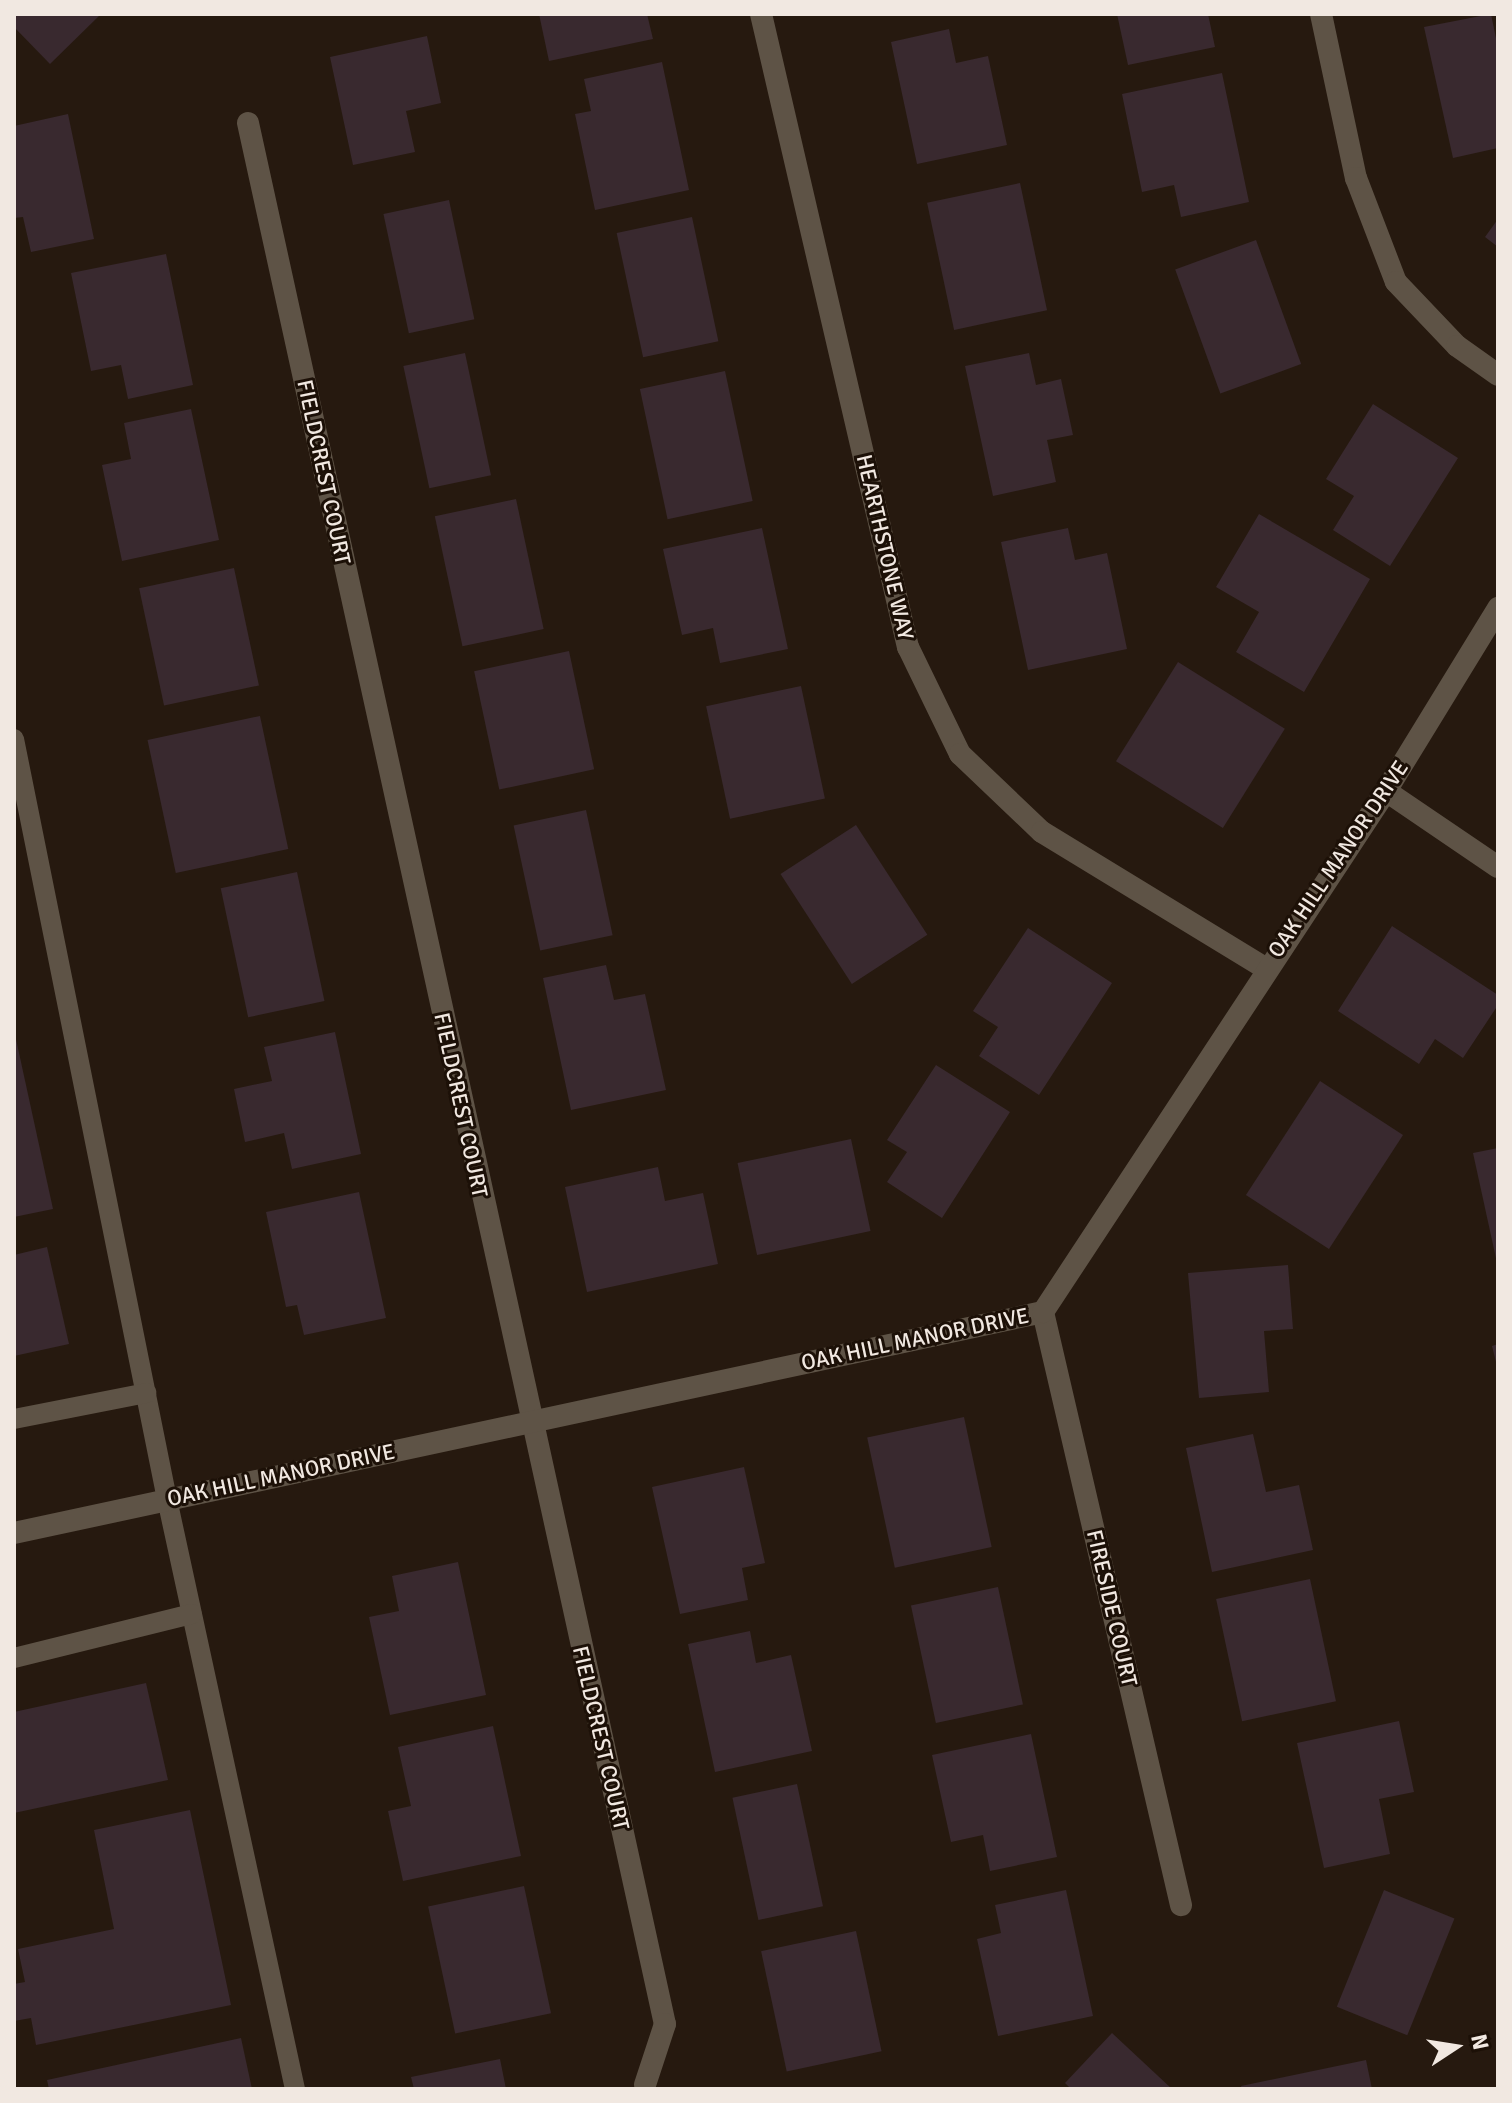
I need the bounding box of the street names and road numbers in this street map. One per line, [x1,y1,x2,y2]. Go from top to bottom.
street label: FIELDCREST COURT [292,377,356,567]
street label: HEARTHSTONE WAY [851,452,919,642]
street label: OAK HILL MANOR DRIVE [1262,755,1414,963]
street label: FIELDCREST COURT [429,1010,493,1200]
street label: OAK HILL MANOR DRIVE [799,1302,1031,1376]
street label: OAK HILL MANOR DRIVE [165,1438,397,1512]
street label: FIRESIDE COURT [1081,1527,1143,1689]
street label: FIELDCREST COURT [567,1643,635,1833]

